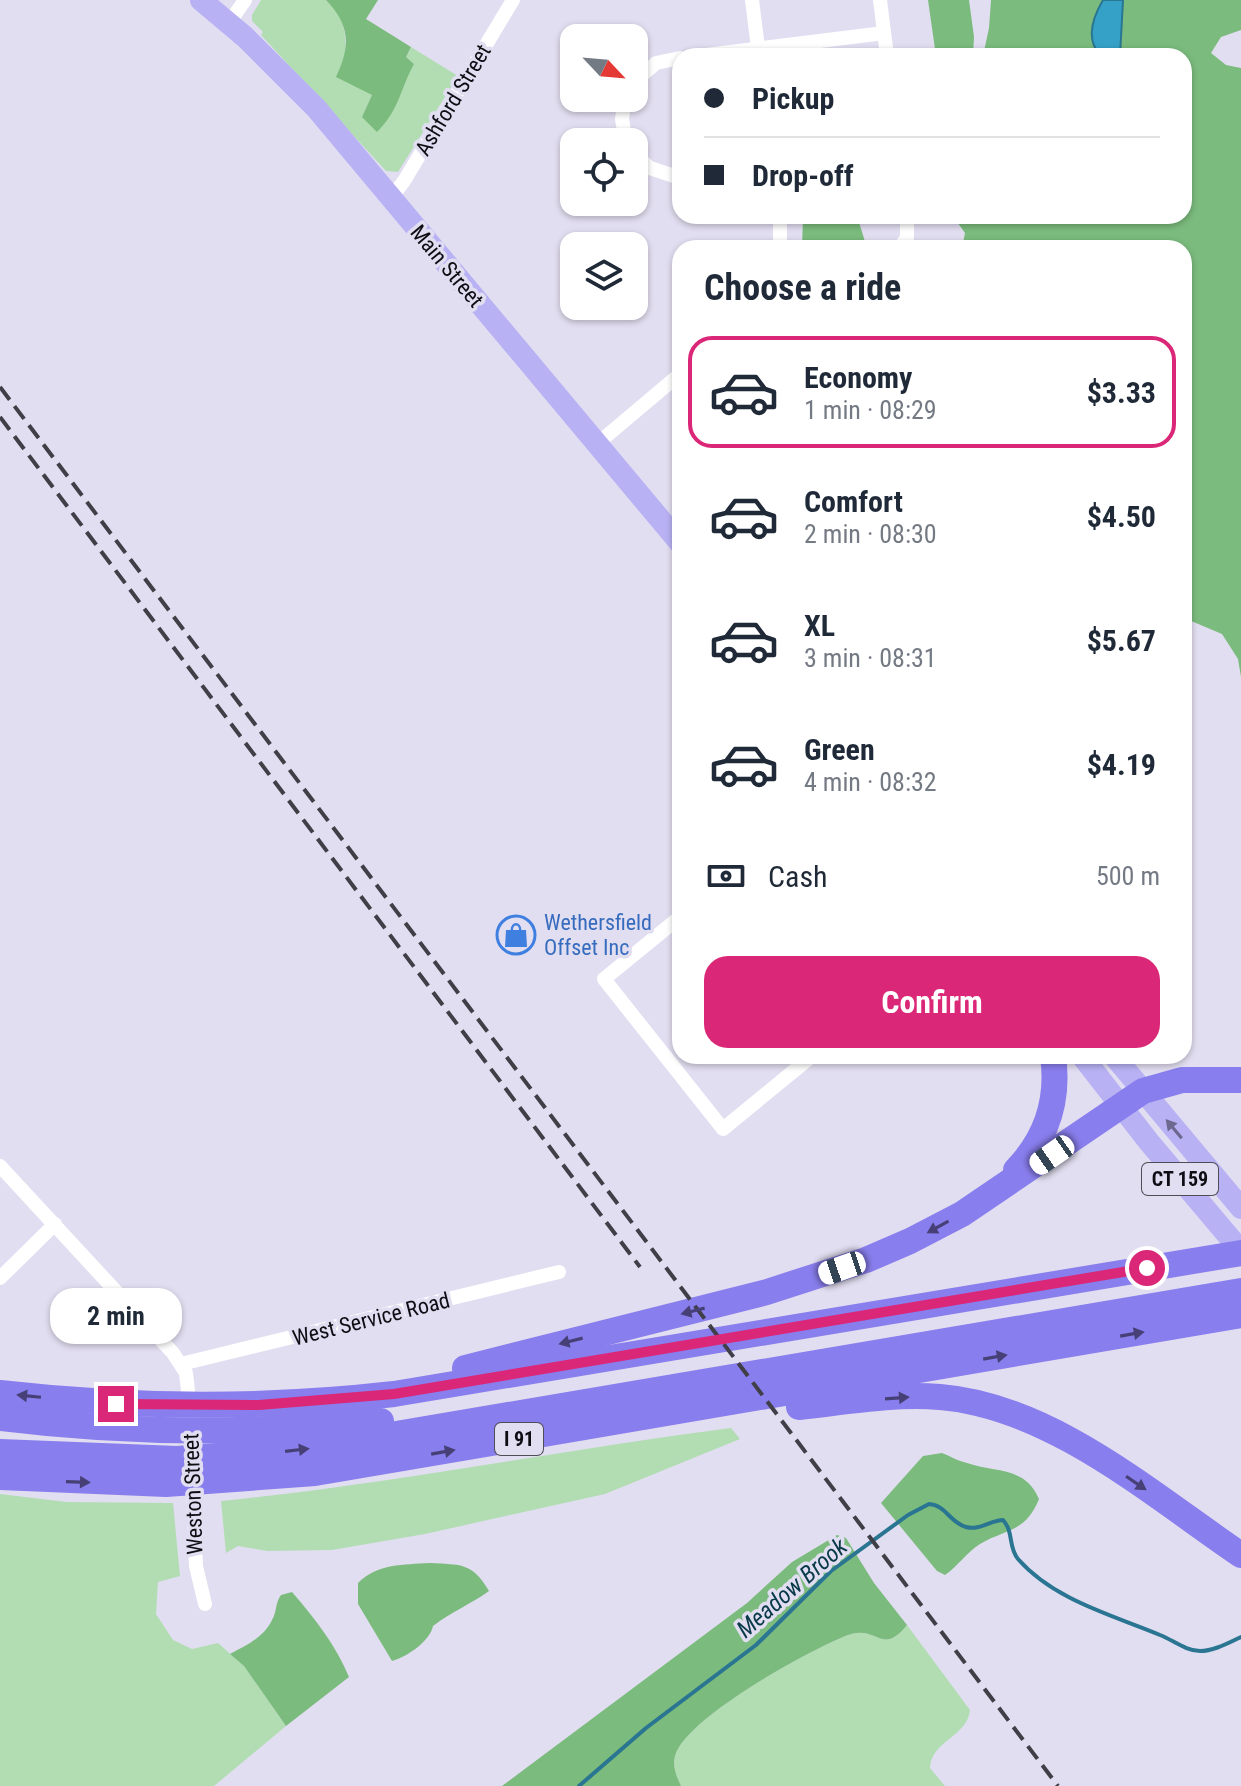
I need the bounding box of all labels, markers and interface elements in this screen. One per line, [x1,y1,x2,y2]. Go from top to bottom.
north arrow [560,24,648,112]
map controls [560,24,648,320]
street label: Ashford Street [410,40,496,160]
text: Pickup [752,81,834,116]
button: locate [560,128,648,216]
text: Drop-off [752,158,854,193]
street label: Main Street [405,220,489,312]
button: layers [560,232,648,320]
text: Choose a ride [704,267,901,309]
icon: car [708,356,780,428]
text: Economy [804,360,912,395]
text: $3.33 [1087,375,1156,410]
text: 1 min · 08:29 [804,395,937,425]
icon: car [708,480,780,552]
text: Comfort [804,484,903,519]
text: $4.50 [1087,499,1156,534]
text: 2 min · 08:30 [804,519,937,549]
icon: car [708,604,780,676]
text: XL [804,608,835,643]
text: $5.67 [1087,623,1156,658]
text: 3 min · 08:31 [804,643,937,673]
icon: car [708,728,780,800]
text: Green [804,732,875,767]
text: $4.19 [1087,747,1156,782]
text: 4 min · 08:32 [804,767,937,797]
icon: cash [704,854,748,898]
text: Cash [768,859,828,894]
text: 500 m [1096,861,1160,891]
place label: Wethersfield Offset Inc [544,910,652,960]
shop icon: Wethersfield Offset Inc [495,914,537,956]
button: Confirm [704,956,1160,1048]
one-way arrow [1166,1119,1183,1139]
car [1025,1131,1079,1179]
road number: CT 159 [1142,1163,1218,1195]
one-way arrow [927,1220,950,1233]
car [815,1249,869,1287]
route start [1129,1250,1165,1286]
street label: West Service Road [290,1287,452,1351]
callout: 2 min [50,1288,182,1344]
text: 2 min [87,1301,145,1331]
one-way arrow [681,1305,706,1317]
one-way arrow [1120,1327,1145,1339]
one-way arrow [559,1336,584,1348]
one-way arrow [983,1351,1008,1363]
route end [98,1386,134,1422]
one-way arrow [16,1390,41,1403]
one-way arrow [885,1391,910,1404]
road number: I 91 [495,1423,543,1455]
street label: Weston Street [178,1433,208,1555]
one-way arrow [285,1444,310,1457]
one-way arrow [431,1445,456,1458]
one-way arrow [66,1476,91,1489]
one-way arrow [1125,1476,1146,1491]
water label: Meadow Brook [731,1532,853,1643]

